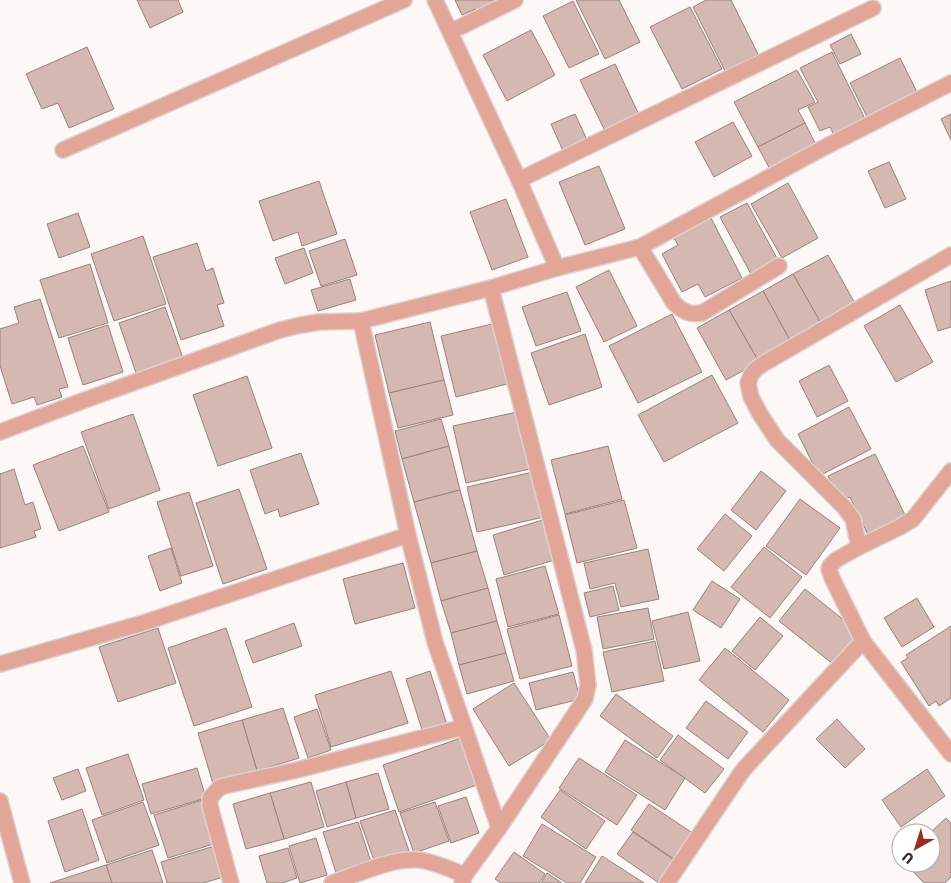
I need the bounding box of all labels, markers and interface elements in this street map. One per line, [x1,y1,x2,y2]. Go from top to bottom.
north arrow [891,823,941,873]
text: U [898,847,918,869]

